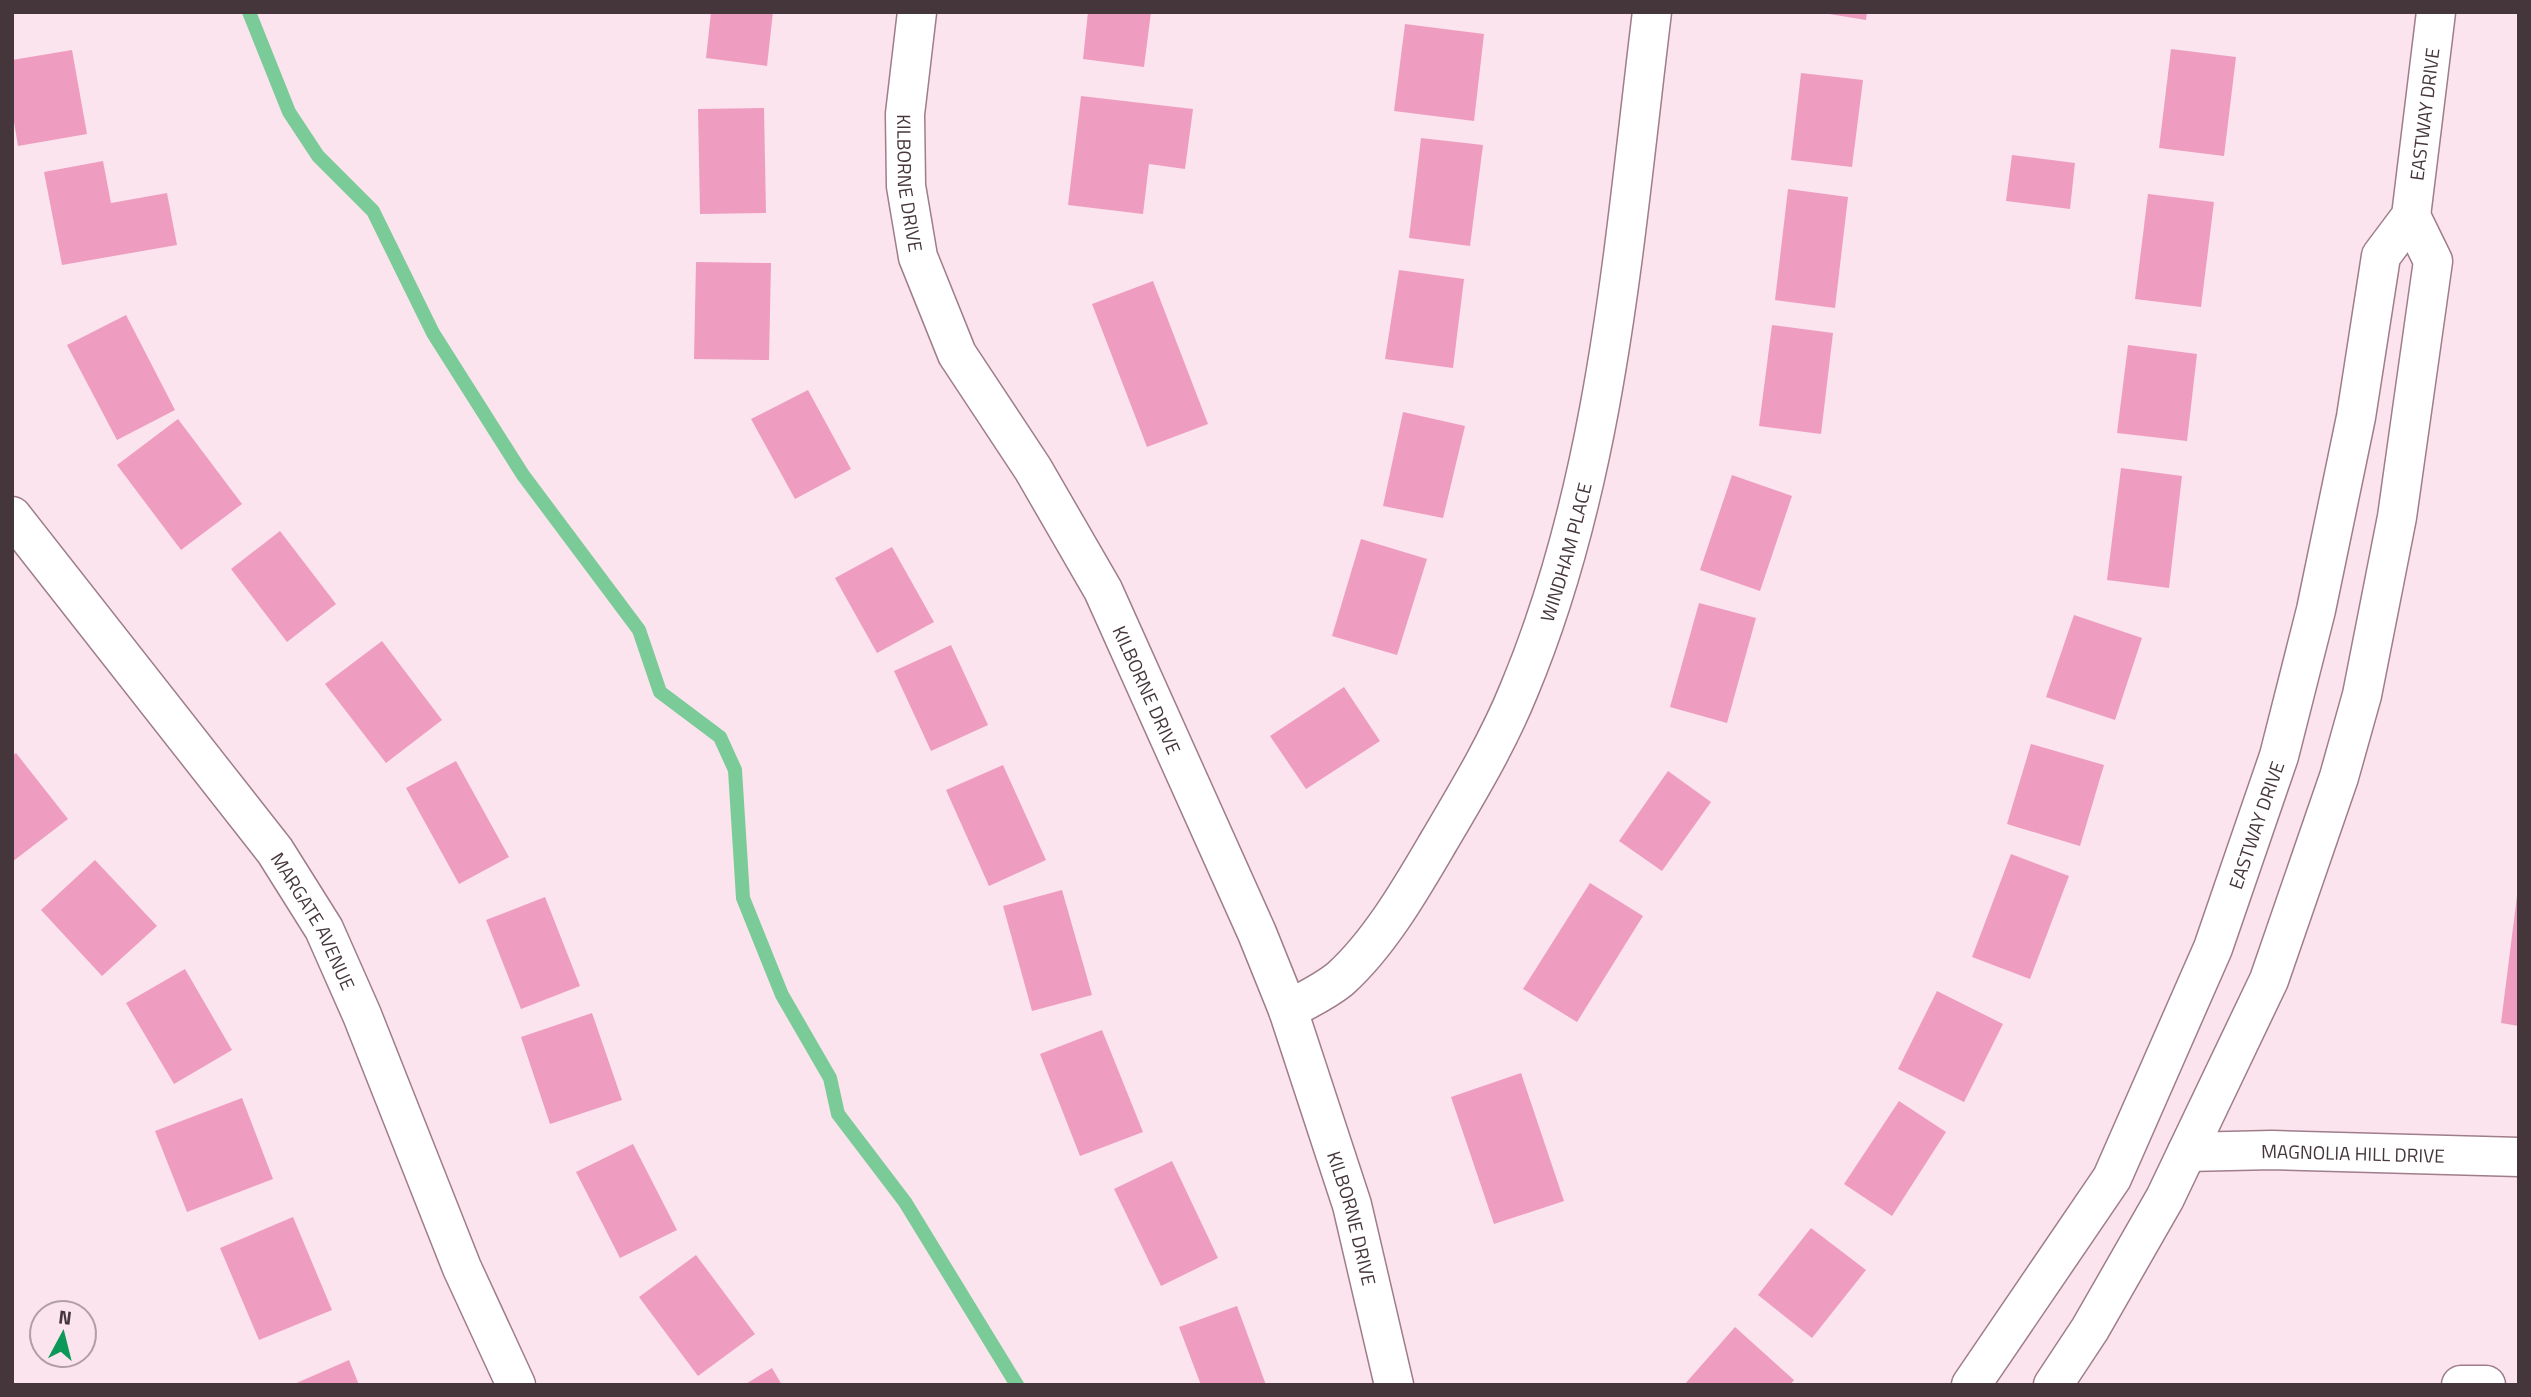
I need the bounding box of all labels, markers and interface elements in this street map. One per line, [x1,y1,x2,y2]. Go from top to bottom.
street label: EASTWAY DRIVE [2401,46,2446,182]
street label: KILBORNE DRIVE [891,114,931,254]
street label: WINDHAM PLACE [1532,479,1598,625]
street label: KILBORNE DRIVE [1106,620,1189,759]
street label: EASTWAY DRIVE [2220,757,2291,893]
street label: MARGATE AVENUE [264,846,364,994]
street label: MAGNOLIA HILL DRIVE [2261,1135,2445,1169]
street label: KILBORNE DRIVE [1321,1147,1385,1288]
north arrow [28,1299,98,1369]
text: N [57,1301,73,1332]

